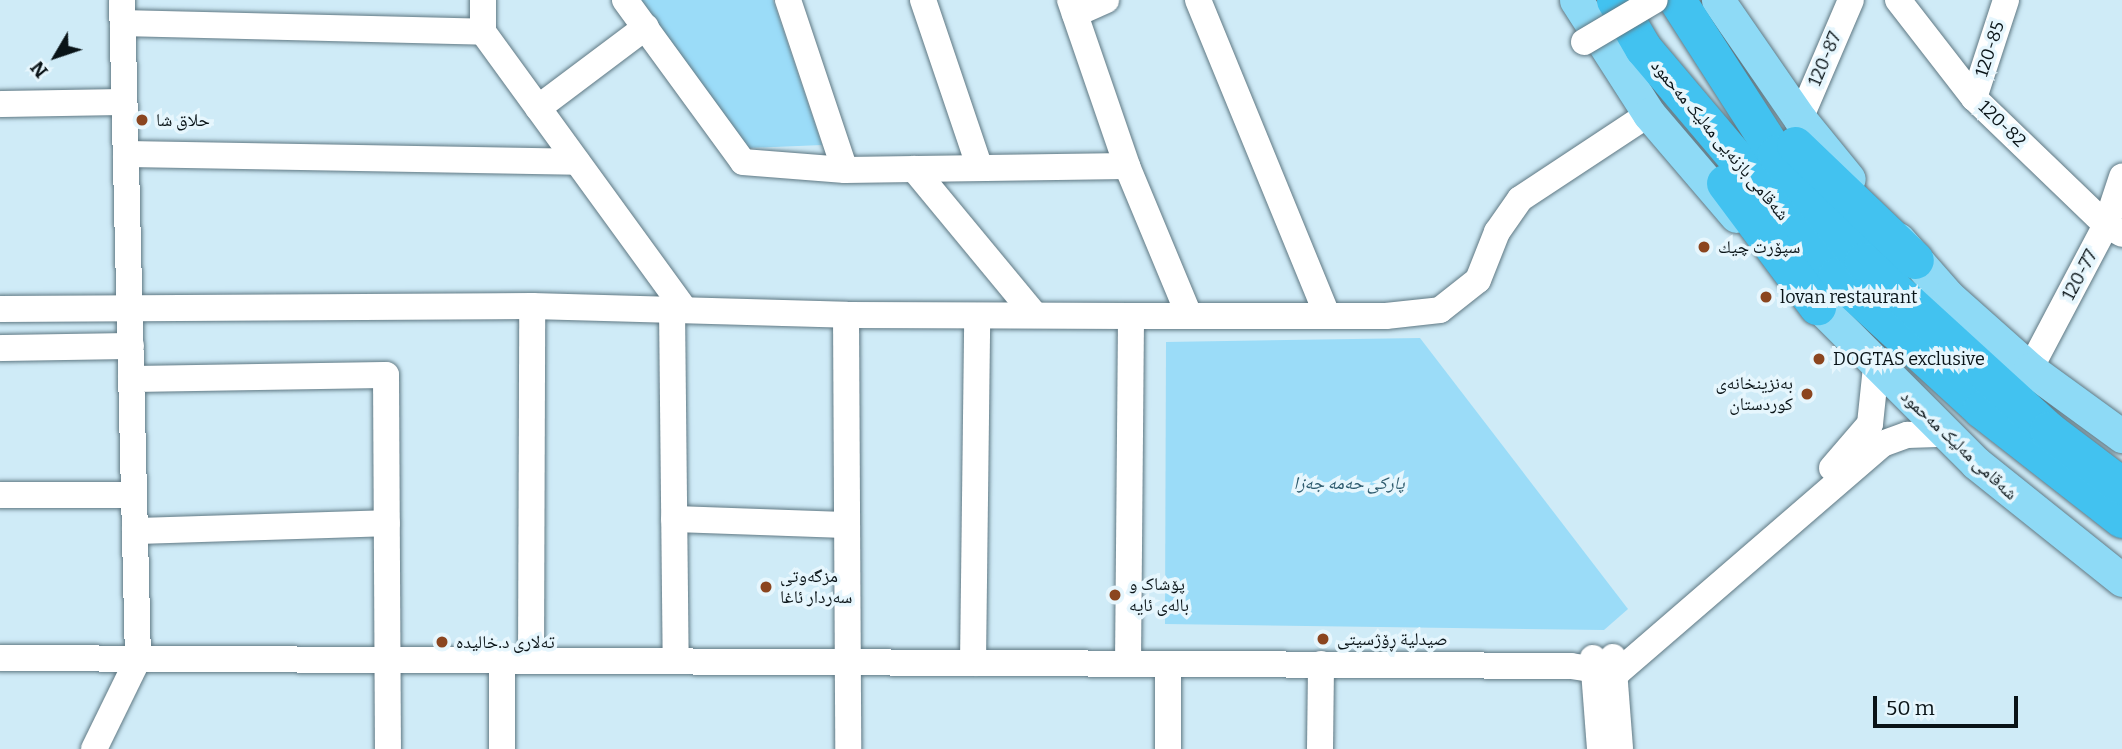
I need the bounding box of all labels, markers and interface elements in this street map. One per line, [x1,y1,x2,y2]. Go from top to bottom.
street label: 120-85 [1971,18,2009,80]
north arrow [21,21,91,91]
street label: 120-87 [1804,29,1846,89]
street label: شەقامی بازنەیی مەلیک مەحمود [1646,55,1794,225]
text: N [26,57,53,82]
street label: 120-82 [1974,96,2030,152]
place label: حلاق شا [156,109,210,131]
marker: حلاق شا [134,112,150,128]
place label: سپۆرت چيك [1718,236,1800,258]
marker: سپۆرت چيك [1696,239,1712,255]
street label: 120-77 [2058,246,2102,304]
place label: lovan restaurant [1780,286,1918,308]
marker: lovan restaurant [1758,289,1774,305]
place label: DOGTAS exclusive [1833,348,1985,370]
marker: DOGTAS exclusive [1811,351,1827,367]
place label: بەنزینخانەی کوردستان [1716,373,1793,416]
street label: شەقامی مەلیک مەحمود [1896,385,2022,505]
marker: بەنزینخانەی کوردستان [1799,386,1815,402]
park label: پارکی حەمە جەزا [1293,472,1405,494]
place label: مزگەوتی سەردار ئاغا [780,566,852,608]
place label: پۆشاک و بالەی ئایە [1129,574,1189,616]
marker: مزگەوتی سەردار ئاغا [758,579,774,595]
marker: پۆشاک و بالەی ئایە [1107,587,1123,603]
place label: صيدلية ڕۆژسیتی [1337,628,1448,650]
place label: تەلاری د.خالیدە [456,631,555,653]
marker: صيدلية ڕۆژسیتی [1315,631,1331,647]
marker: تەلاری د.خالیدە [434,634,450,650]
scale bar [1877,682,2022,726]
text: 50 m [1886,695,1935,721]

